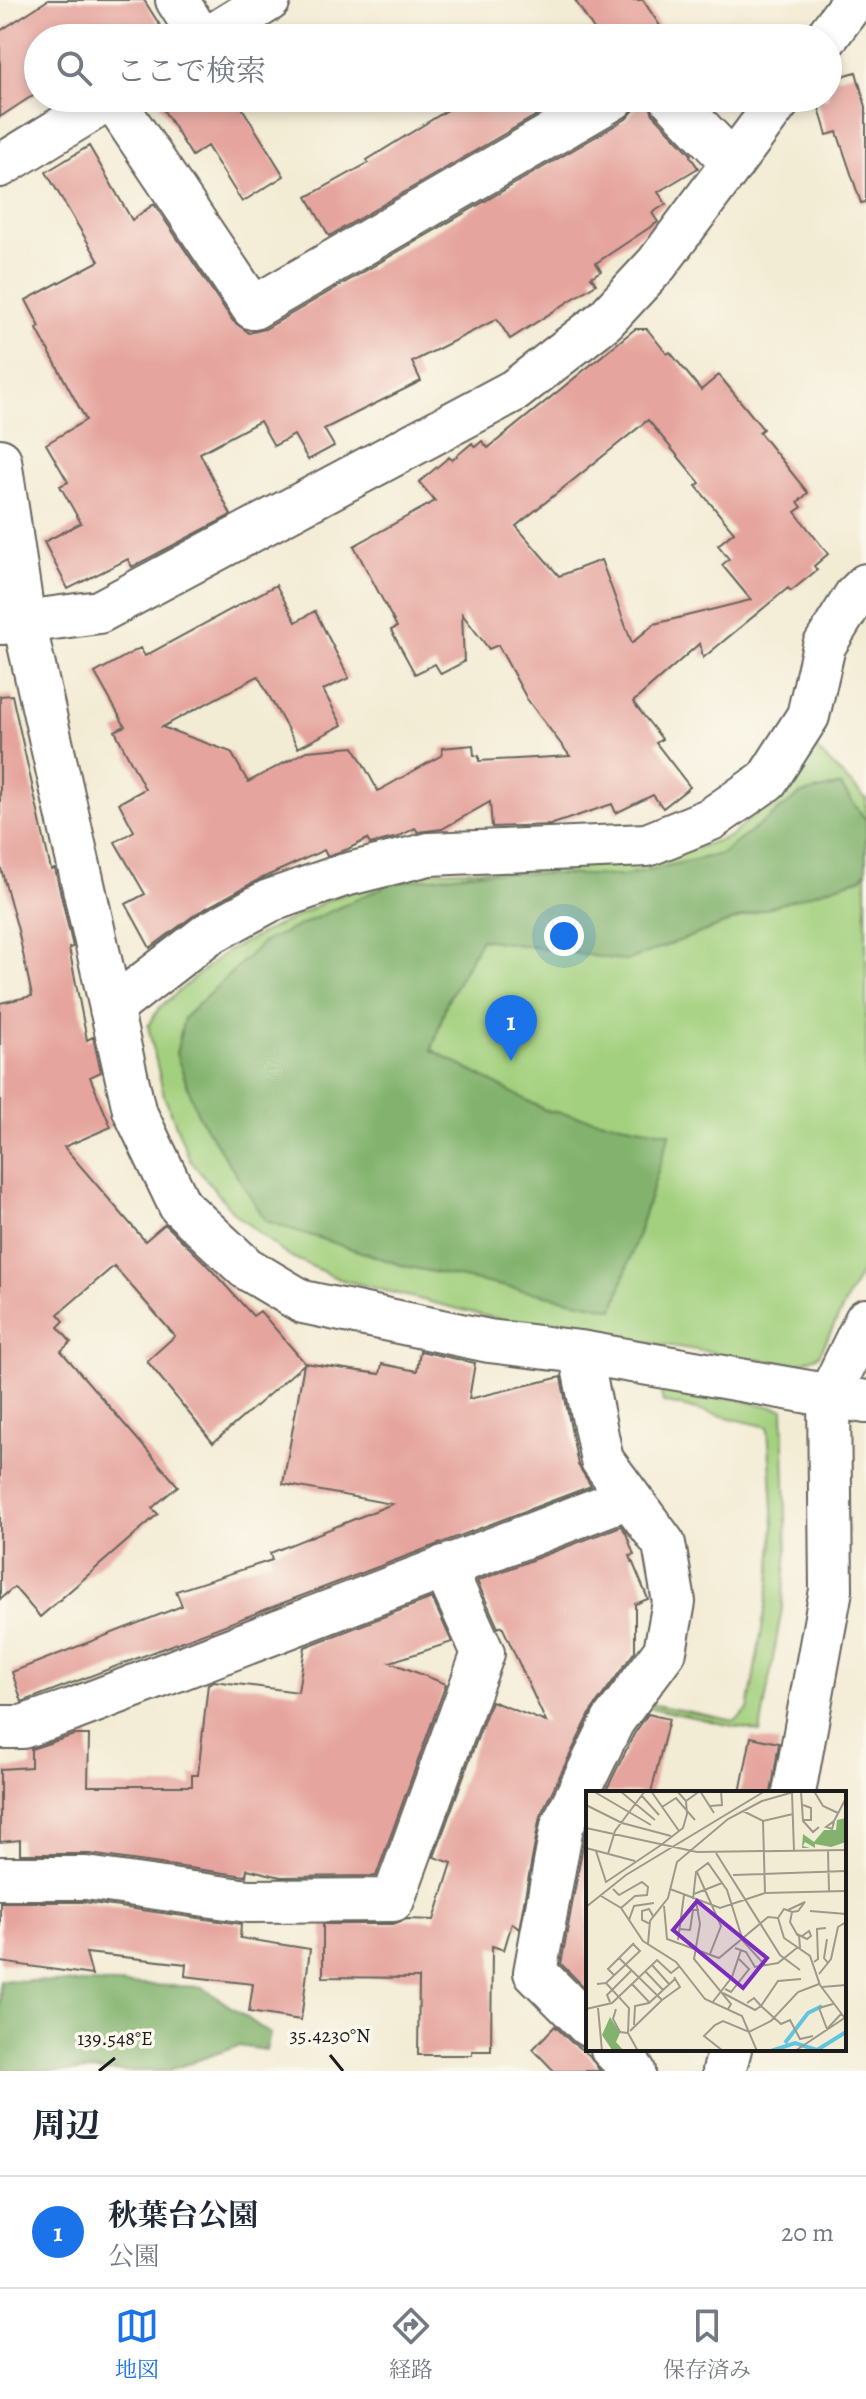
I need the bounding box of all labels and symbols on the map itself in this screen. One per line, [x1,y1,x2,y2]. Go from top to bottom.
your location [544,916,584,956]
pin: 1 [485,995,537,1061]
inset map [586,1791,846,2051]
text: 35.4230°N [290,2022,370,2049]
text: 139.548°E [77,2025,153,2052]

